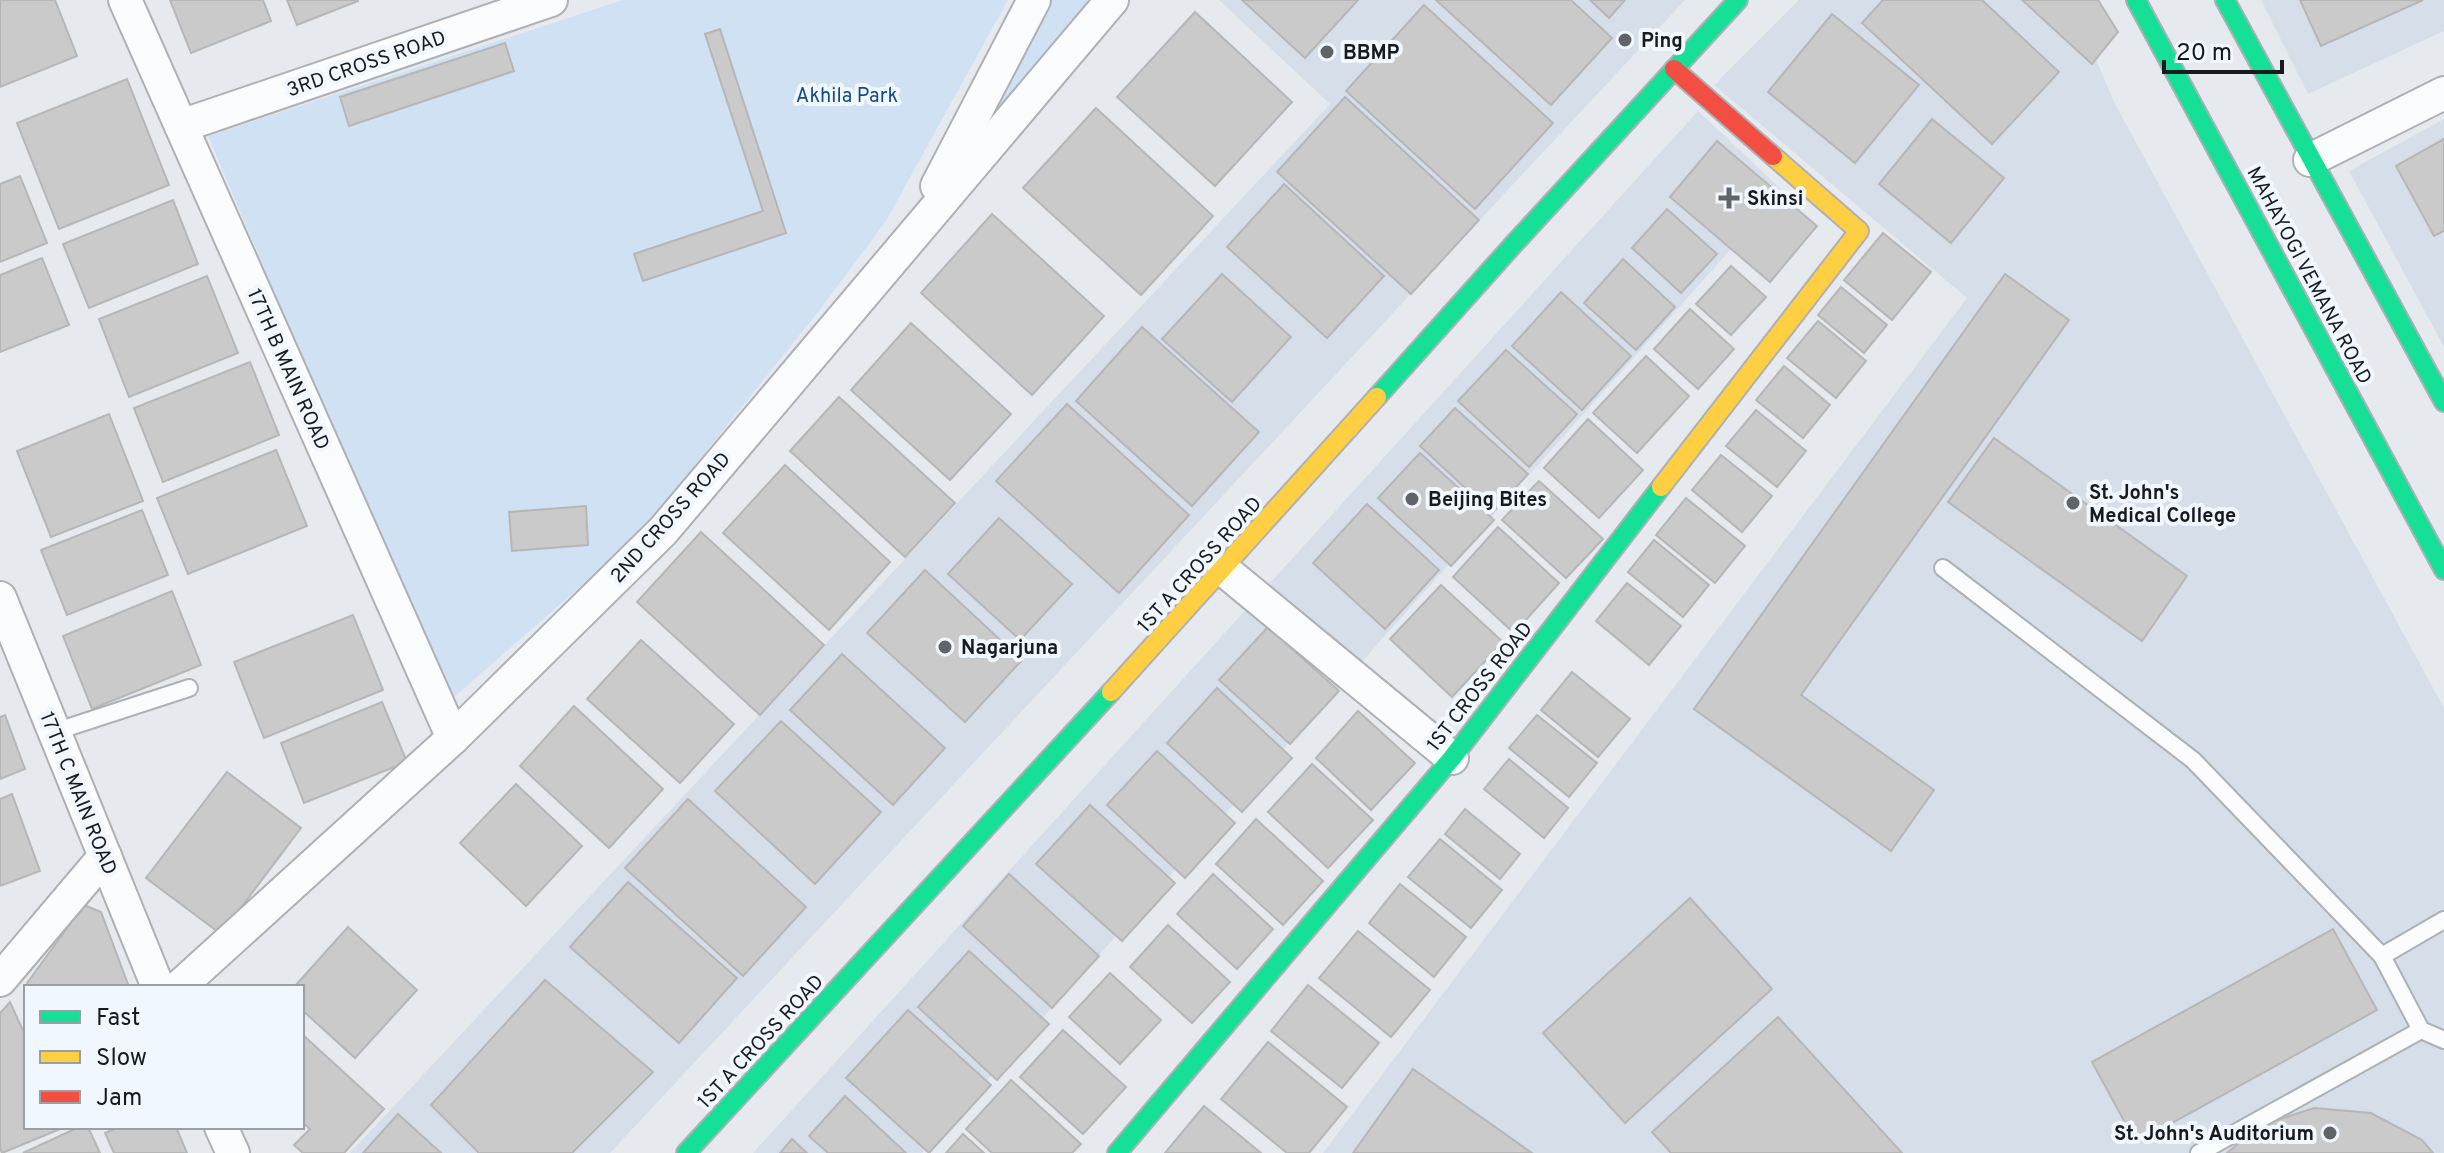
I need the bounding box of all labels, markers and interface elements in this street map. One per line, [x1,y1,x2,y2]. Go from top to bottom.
scale bar [2164,24,2282,74]
street label: 3RD CROSS ROAD [284,25,450,104]
place label: Ping [1641,29,1683,55]
marker: Ping [1616,31,1634,49]
text: 20 m [2176,39,2232,69]
place label: BBMP [1343,41,1400,67]
marker: BBMP [1318,43,1336,61]
park label: Akhila Park [796,84,898,110]
street label: MAHAYOGI VEMANA ROAD [2240,163,2377,389]
marker: Skinsi [1718,187,1740,209]
place label: Skinsi [1747,187,1803,213]
street label: 17TH B MAIN ROAD [240,285,334,454]
street label: 2ND CROSS ROAD [606,447,737,589]
place label: St. John's Medical College [2089,481,2236,530]
place label: Beijing Bites [1428,488,1547,514]
marker: Beijing Bites [1403,490,1421,508]
street label: 1ST A CROSS ROAD [1132,492,1269,639]
marker: St. John's Medical College [2064,494,2082,512]
street label: 1ST CROSS ROAD [1422,617,1539,757]
place label: Nagarjuna [961,636,1058,662]
marker: Nagarjuna [936,638,954,656]
street label: 17TH C MAIN ROAD [33,708,122,879]
street label: 1ST A CROSS ROAD [692,970,830,1115]
legend [24,985,304,1129]
text: Fast [96,1004,140,1034]
text: Slow [96,1044,147,1074]
text: Jam [96,1084,142,1114]
place label: St. John's Auditorium [2114,1122,2314,1148]
marker: St. John's Auditorium [2321,1124,2339,1142]

